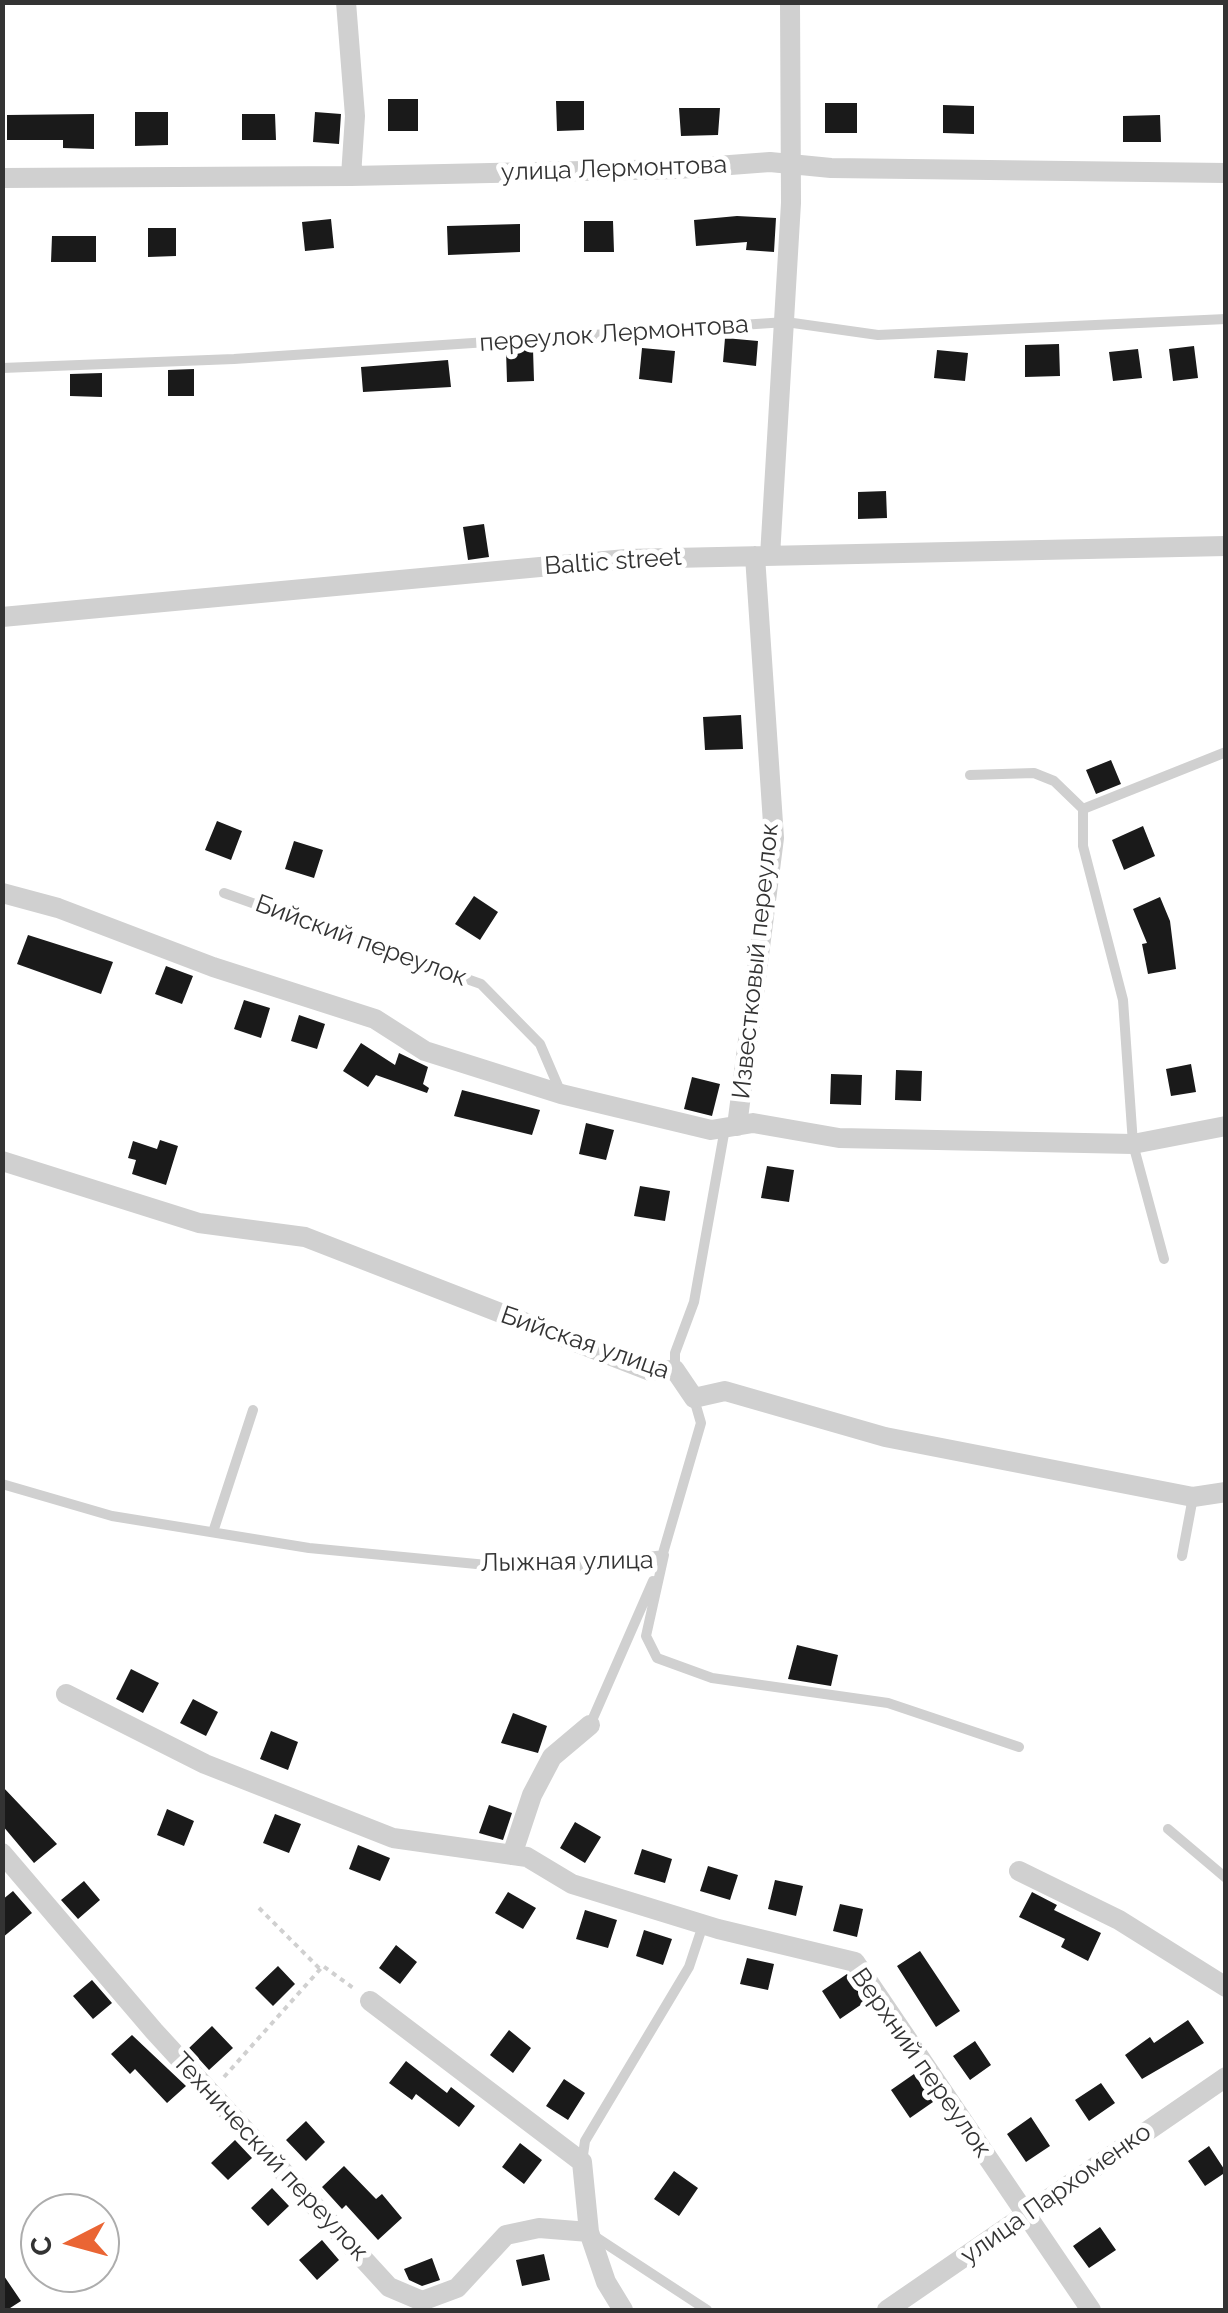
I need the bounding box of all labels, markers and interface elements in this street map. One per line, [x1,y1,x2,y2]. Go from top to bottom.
street label: улица Лермонтова [500,150,728,188]
street label: переулок Лермонтова [478,310,750,358]
street label: Baltic street [543,542,683,582]
street label: Известковый переулок [727,822,785,1100]
street label: Бийский переулок [251,889,471,993]
street label: Бийская улица [497,1300,673,1386]
street label: Лыжная улица [480,1545,654,1579]
street label: Верхний переулок [844,1963,998,2163]
street label: Технический переулок [166,2047,374,2267]
street label: улица Пархоменко [955,2117,1157,2271]
north arrow [20,2193,120,2293]
text: С [24,2235,59,2257]

